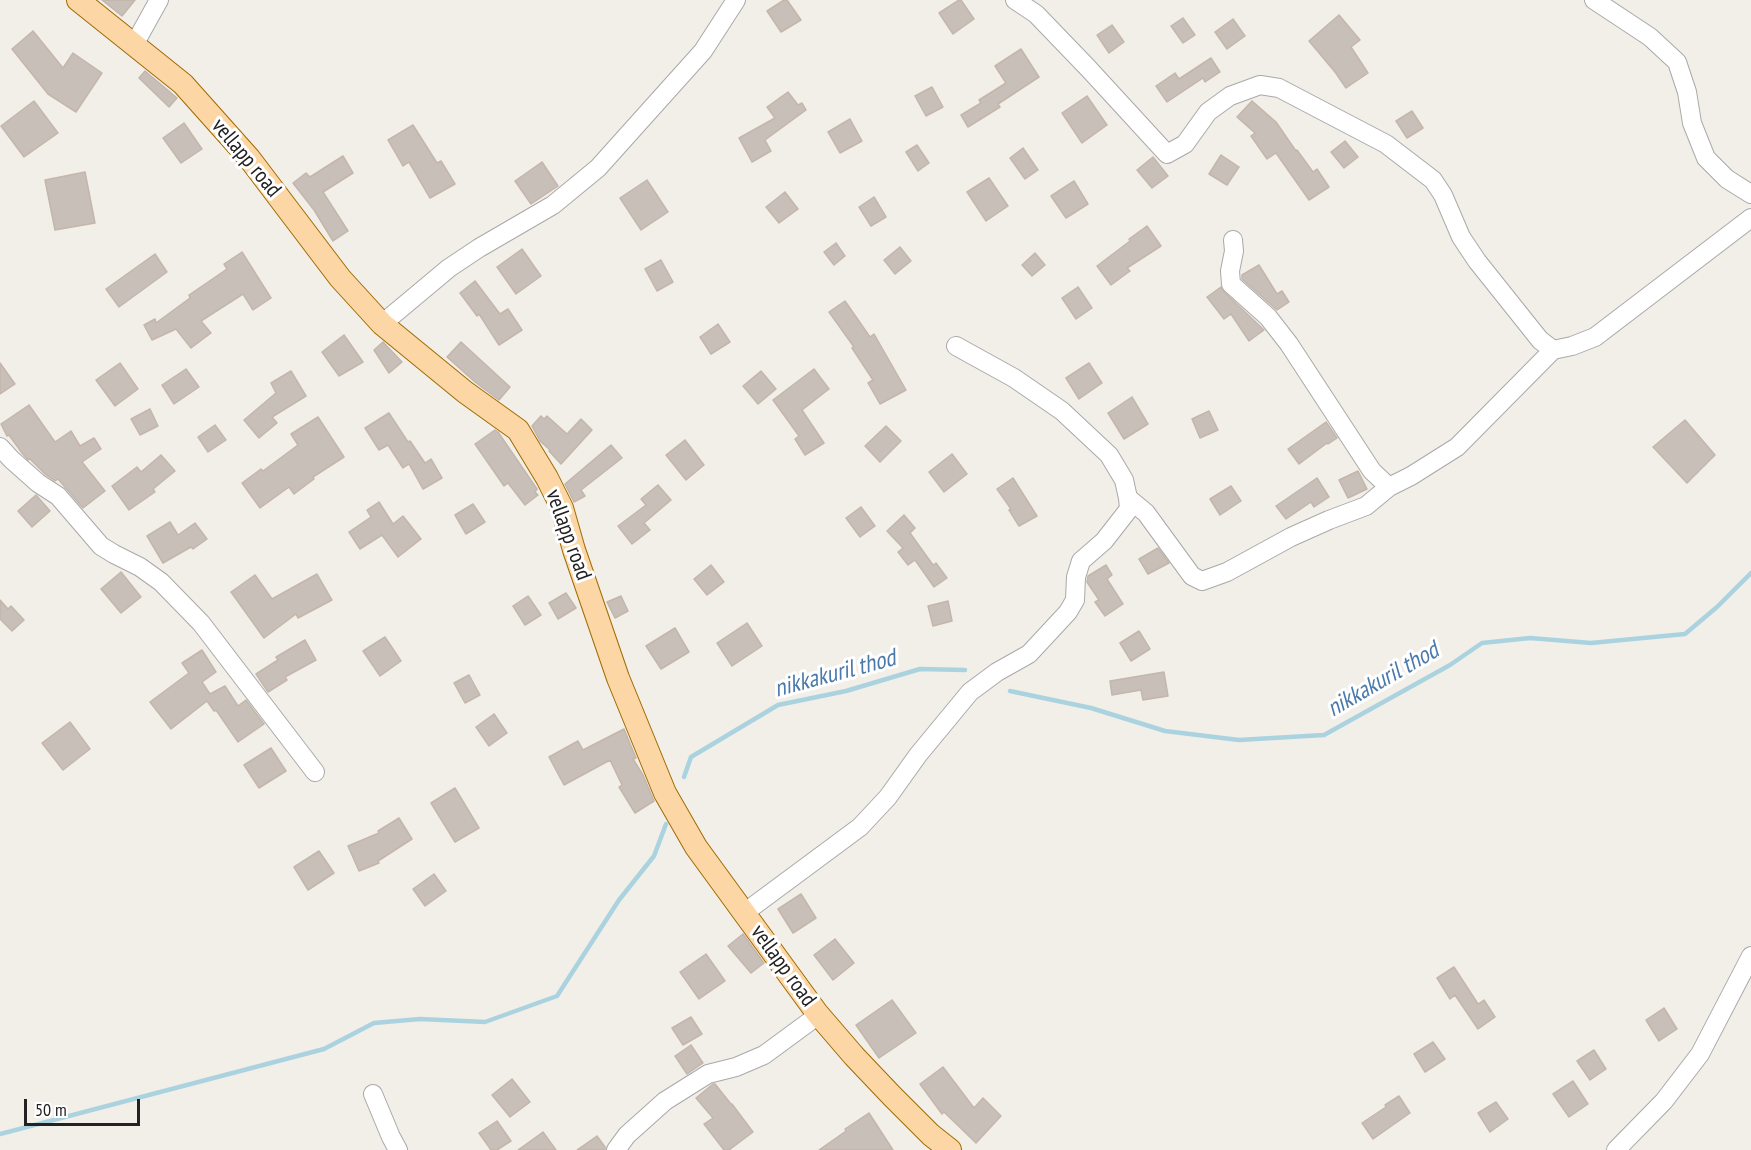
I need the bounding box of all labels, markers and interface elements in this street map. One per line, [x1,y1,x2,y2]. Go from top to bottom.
street label: vellapp road [206,113,286,203]
street label: vellapp road [539,486,597,584]
water label: nikkakuril thod [1322,637,1444,723]
water label: nikkakuril thod [771,644,899,704]
street label: vellapp road [745,920,821,1012]
scale bar [27,1087,142,1125]
text: 50 m [35,1098,67,1121]

